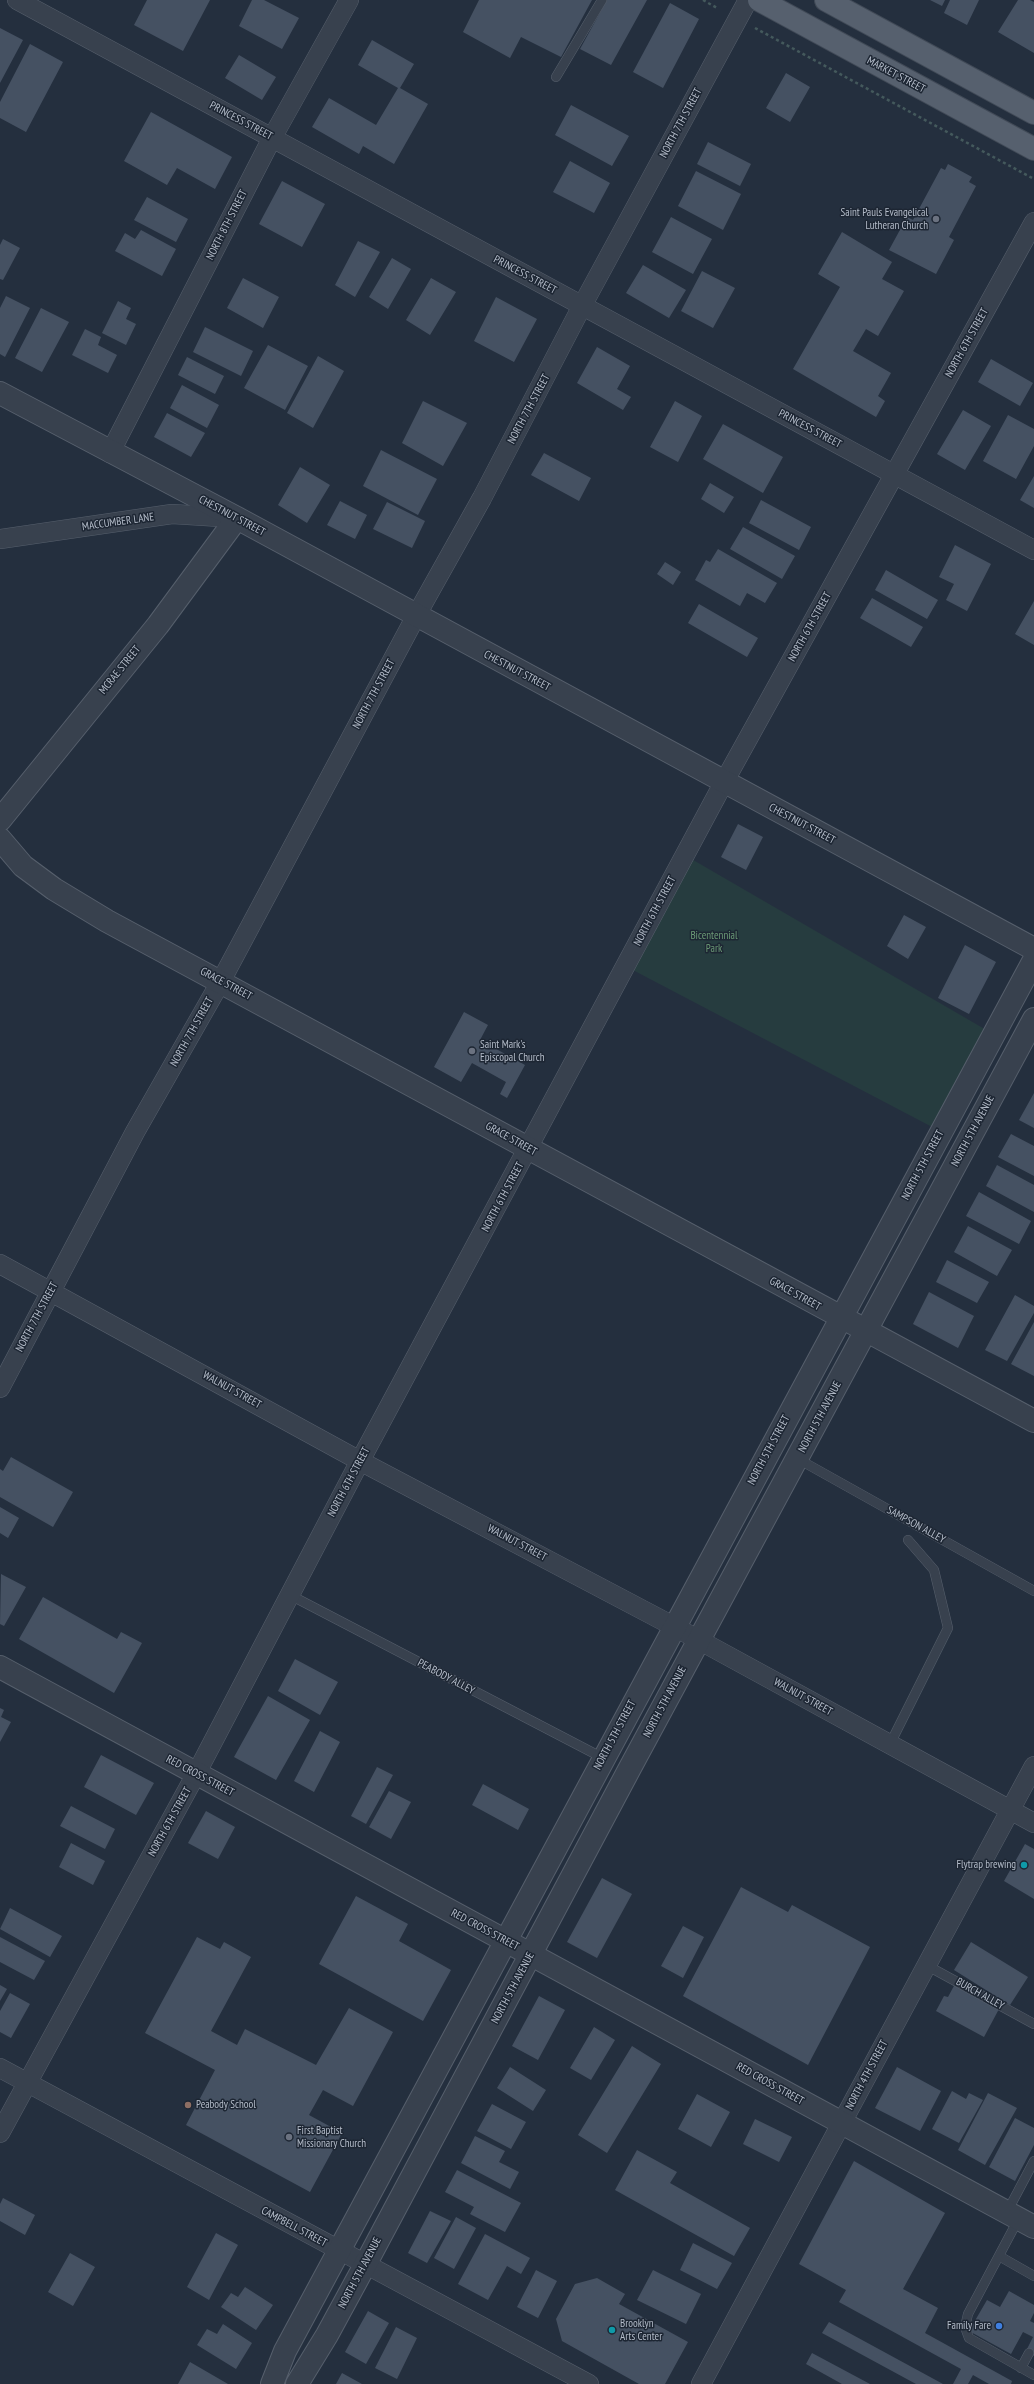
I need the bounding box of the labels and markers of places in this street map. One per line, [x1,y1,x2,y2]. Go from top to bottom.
place label: Saint Pauls Evangelical Lutheran Church [841,206,928,232]
marker: Saint Pauls Evangelical Lutheran Church [931,214,941,224]
place label: Saint Mark's Episcopal Church [480,1038,545,1064]
marker: Saint Mark's Episcopal Church [467,1046,477,1056]
place label: Flytrap brewing [957,1858,1016,1872]
marker: Flytrap brewing [1019,1860,1029,1870]
place label: Peabody School [196,2098,256,2112]
marker: Peabody School [183,2100,193,2110]
place label: First Baptist Missionary Church [297,2124,366,2150]
marker: First Baptist Missionary Church [284,2132,294,2142]
place label: Brooklyn Arts Center [620,2317,662,2343]
place label: Family Fare [947,2319,991,2333]
marker: Family Fare [994,2321,1004,2331]
marker: Brooklyn Arts Center [607,2325,617,2335]

